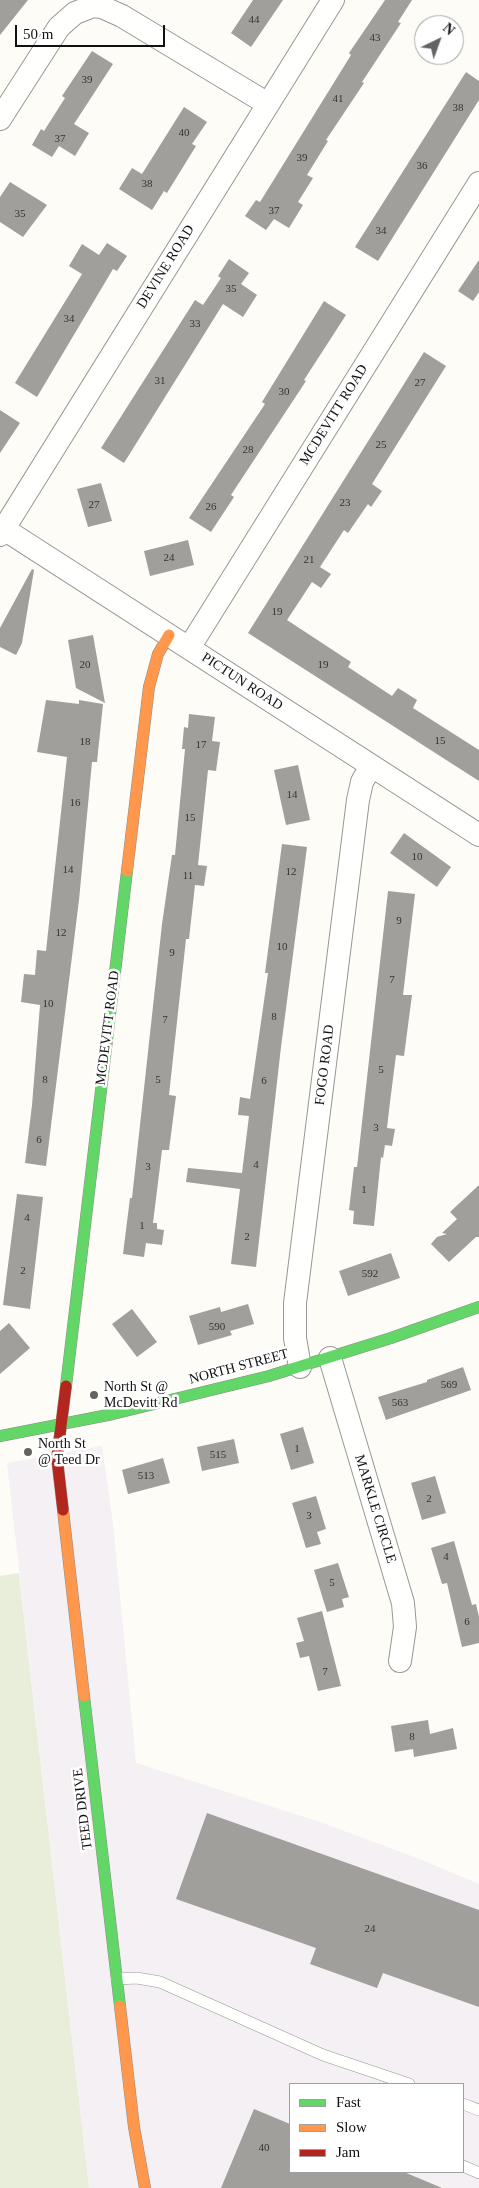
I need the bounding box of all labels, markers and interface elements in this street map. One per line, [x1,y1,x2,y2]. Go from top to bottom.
house number: 44 [248,13,260,27]
scale bar [18,15,168,47]
north arrow [414,15,464,65]
text: N [440,20,457,38]
text: 50 m [23,26,53,42]
house number: 43 [370,31,380,45]
house number: 39 [81,73,92,87]
house number: 41 [332,92,343,106]
house number: 38 [452,101,463,115]
house number: 40 [178,126,190,140]
house number: 37 [54,132,66,146]
house number: 39 [296,151,308,165]
house number: 36 [417,159,428,173]
house number: 38 [142,177,152,191]
house number: 37 [268,204,280,218]
house number: 35 [14,207,26,221]
street label: DEVINE ROAD [134,222,198,312]
house number: 34 [376,224,386,238]
house number: 35 [226,282,237,296]
house number: 34 [64,312,74,326]
house number: 33 [190,317,200,331]
street label: MCDEVITT ROAD [296,362,372,468]
house number: 31 [154,374,166,388]
house number: 27 [414,376,426,390]
house number: 30 [278,385,290,399]
house number: 25 [376,438,386,452]
house number: 28 [242,443,254,457]
house number: 23 [340,496,350,510]
house number: 27 [88,498,100,512]
house number: 26 [206,500,217,514]
house number: 24 [163,551,174,565]
house number: 21 [304,553,314,567]
house number: 19 [272,605,282,619]
street label: PICTUN ROAD [198,649,286,715]
house number: 20 [80,658,90,672]
house number: 19 [317,658,328,672]
house number: 15 [434,734,446,748]
house number: 18 [80,735,90,749]
house number: 17 [196,738,207,752]
house number: 14 [286,788,298,802]
house number: 16 [70,796,80,810]
house number: 15 [184,811,196,825]
house number: 10 [412,850,422,864]
house number: 14 [62,863,74,877]
house number: 12 [286,865,296,879]
house number: 11 [183,869,193,883]
house number: 9 [396,914,402,928]
house number: 12 [56,926,66,940]
house number: 10 [276,940,288,954]
house number: 9 [169,946,175,960]
street label: MCDEVITT ROAD [93,970,123,1086]
house number: 7 [389,973,395,987]
house number: 10 [42,997,54,1011]
house number: 8 [271,1010,277,1024]
house number: 7 [162,1013,168,1027]
street label: FOGO ROAD [312,1024,338,1106]
house number: 5 [378,1063,384,1077]
house number: 8 [42,1073,48,1087]
house number: 5 [155,1073,161,1087]
house number: 6 [261,1074,267,1088]
house number: 3 [373,1121,379,1135]
house number: 6 [36,1133,42,1147]
house number: 4 [253,1158,259,1172]
house number: 3 [145,1160,151,1174]
house number: 1 [361,1183,367,1197]
house number: 4 [24,1211,30,1225]
house number: 1 [139,1219,145,1233]
house number: 2 [244,1230,250,1244]
house number: 2 [20,1264,26,1278]
house number: 592 [362,1267,378,1281]
house number: 590 [209,1320,225,1334]
street label: NORTH STREET [187,1346,291,1388]
house number: 569 [441,1378,457,1392]
place label: North St @ McDevitt Rd [104,1379,177,1411]
marker: North St @ McDevitt Rd [88,1389,100,1401]
house number: 563 [392,1396,408,1410]
place label: North St @ Teed Dr [38,1436,100,1468]
house number: 1 [294,1442,300,1456]
marker: North St @ Teed Dr [22,1446,34,1458]
house number: 515 [210,1448,226,1462]
street label: MARKLE CIRCLE [351,1453,399,1565]
house number: 513 [138,1469,154,1483]
house number: 2 [426,1492,432,1506]
house number: 3 [306,1509,312,1523]
house number: 4 [443,1550,449,1564]
house number: 5 [329,1576,335,1590]
house number: 6 [464,1615,470,1629]
house number: 7 [322,1665,328,1679]
house number: 8 [409,1730,415,1744]
street label: TEED DRIVE [70,1767,96,1851]
house number: 24 [364,1922,376,1936]
legend [289,2083,464,2173]
text: Fast [336,2094,361,2110]
text: Slow [336,2119,367,2135]
house number: 40 [258,2141,270,2155]
text: Jam [336,2144,360,2160]

